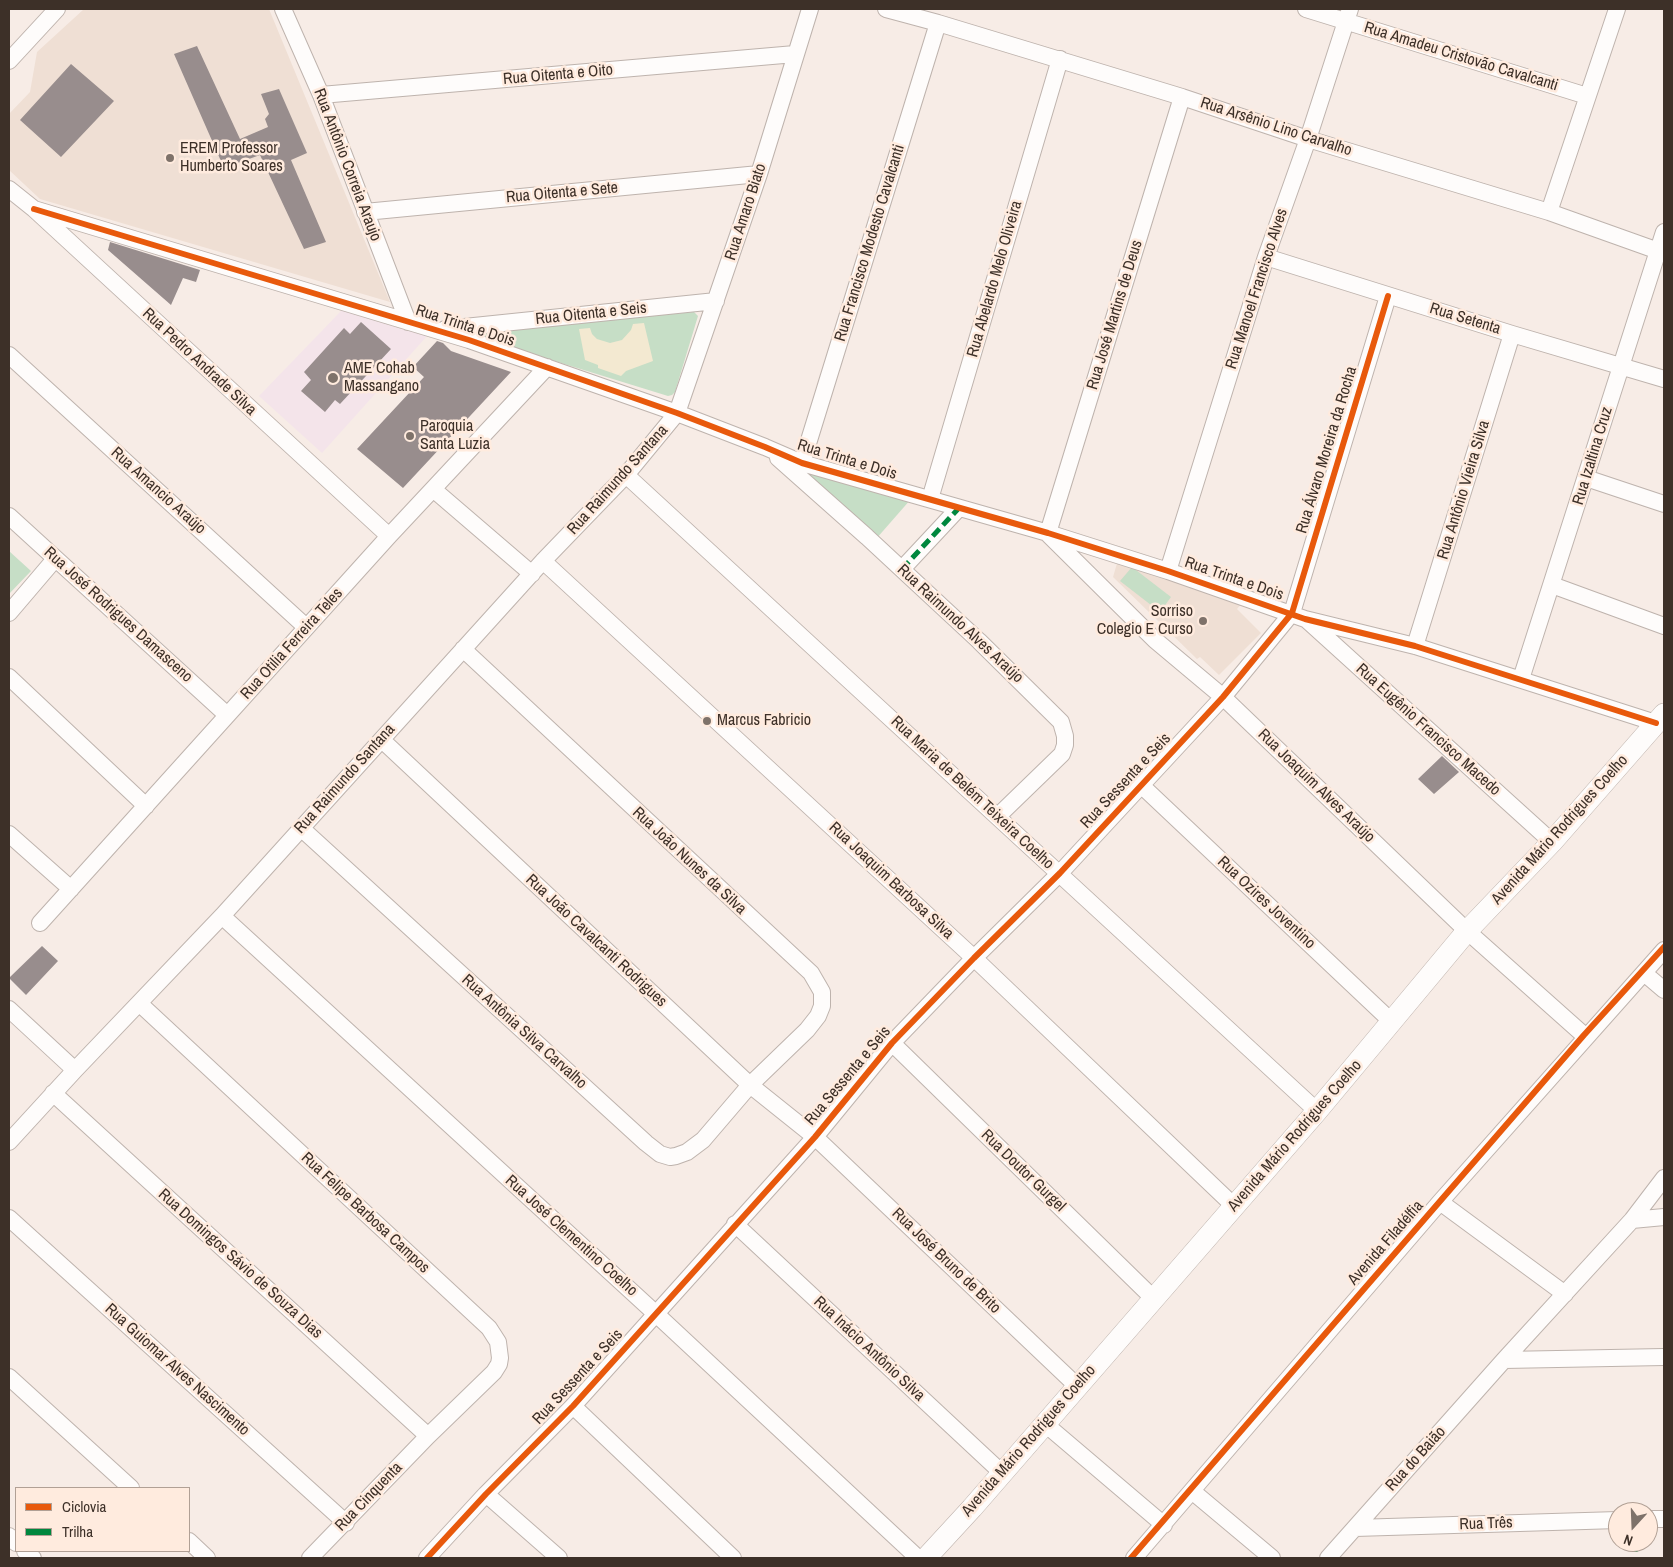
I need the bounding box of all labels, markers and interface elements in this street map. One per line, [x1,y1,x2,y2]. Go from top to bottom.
street label: Rua Amadeu Cristovão Cavalcanti [1362,18,1560,96]
street label: Rua Oitenta e Oito [502,61,614,89]
street label: Rua Antônio Correia Araujo [309,86,385,244]
street label: Rua Arsênio Lino Carvalho [1198,93,1354,161]
place label: EREM Professor Humberto Soares [180,139,283,177]
street label: Rua Francisco Modesto Cavalcanti [831,142,909,344]
marker: EREM Professor Humberto Soares [164,152,176,164]
street label: Rua Amaro Biato [721,161,771,263]
street label: Rua Oitenta e Sete [505,179,619,207]
street label: Rua Abelardo Melo Oliveira [963,199,1027,359]
street label: Rua Manoel Francisco Alves [1222,206,1292,372]
street label: Rua José Martins de Deus [1083,238,1147,392]
street label: Rua Oitenta e Seis [535,299,647,329]
street label: Rua Setenta [1427,299,1503,339]
street label: Rua Trinta e Dois [413,301,517,351]
street label: Rua Pedro Andrade Silva [138,304,260,420]
place label: AME Cohab Massangano [344,359,419,397]
street label: Rua Álvaro Moreira da Rocha [1292,364,1362,536]
marker: AME Cohab Massangano [326,371,340,385]
street label: Rua Izaltina Cruz [1569,405,1617,507]
place label: Paroquia Santa Luzia [420,417,490,455]
street label: Rua Antônio Vieira Silva [1434,418,1494,562]
street label: Rua Raimundo Santana [564,421,672,539]
marker: Paroquia Santa Luzia [404,430,416,442]
street label: Rua Trinta e Dois [795,436,899,484]
street label: Rua Amancio Araújo [107,443,209,539]
street label: Rua José Rodrigues Damasceno [40,543,196,687]
street label: Rua Trinta e Dois [1182,553,1286,605]
street label: Rua Raimundo Alves Araújo [893,561,1027,687]
street label: Rua Otilia Ferreira Teles [237,584,347,704]
place label: Sorriso Colegio E Curso [1097,602,1193,640]
marker: Sorriso Colegio E Curso [1197,615,1209,627]
street label: Rua Eugênio Francisco Macedo [1352,660,1504,800]
place label: Marcus Fabricio [717,711,811,731]
street label: Rua Maria de Belém Teixeira Coelho [887,712,1057,874]
marker: Marcus Fabricio [701,715,713,727]
street label: Rua Raimundo Santana [291,720,399,838]
street label: Rua Joaquim Alves Araújo [1253,725,1379,847]
street label: Rua Sessenta e Seis [1077,729,1175,833]
street label: Avenida Mário Rodrigues Coelho [1488,751,1632,909]
street label: Rua João Nunes da Silva [628,803,750,919]
street label: Rua Joaquim Barbosa Silva [825,818,957,944]
street label: Rua Ozires Joventino [1213,853,1319,953]
street label: Rua João Cavalcanti Rodrigues [521,871,671,1011]
street label: Rua Antônia Silva Carvalho [457,971,591,1093]
street label: Rua Sessenta e Seis [801,1023,895,1129]
street label: Avenida Mário Rodrigues Coelho [1224,1056,1366,1216]
street label: Rua Doutor Gurgel [977,1126,1069,1216]
street label: Rua Felipe Barbosa Campos [297,1149,433,1277]
street label: Rua José Clementino Coelho [501,1172,641,1300]
street label: Rua Domingos Sávio de Souza Dias [154,1185,326,1343]
street label: Avenida Filadélfia [1344,1197,1428,1289]
street label: Rua José Bruno de Brito [888,1204,1004,1318]
street label: Rua Inácio Antônio Silva [809,1292,929,1406]
street label: Rua Guiomar Alves Nascimento [101,1300,253,1440]
street label: Rua Sessenta e Seis [529,1325,627,1429]
street label: Avenida Mário Rodrigues Coelho [958,1361,1100,1521]
street label: Rua do Baião [1382,1423,1450,1495]
street label: Rua Cinquenta [331,1459,407,1535]
legend [15,1487,190,1552]
text: Ciclovia [62,1496,106,1517]
north arrow [1608,1502,1658,1552]
street label: Rua Três [1459,1513,1513,1535]
text: Trilha [62,1521,93,1542]
text: N [1621,1530,1635,1550]

